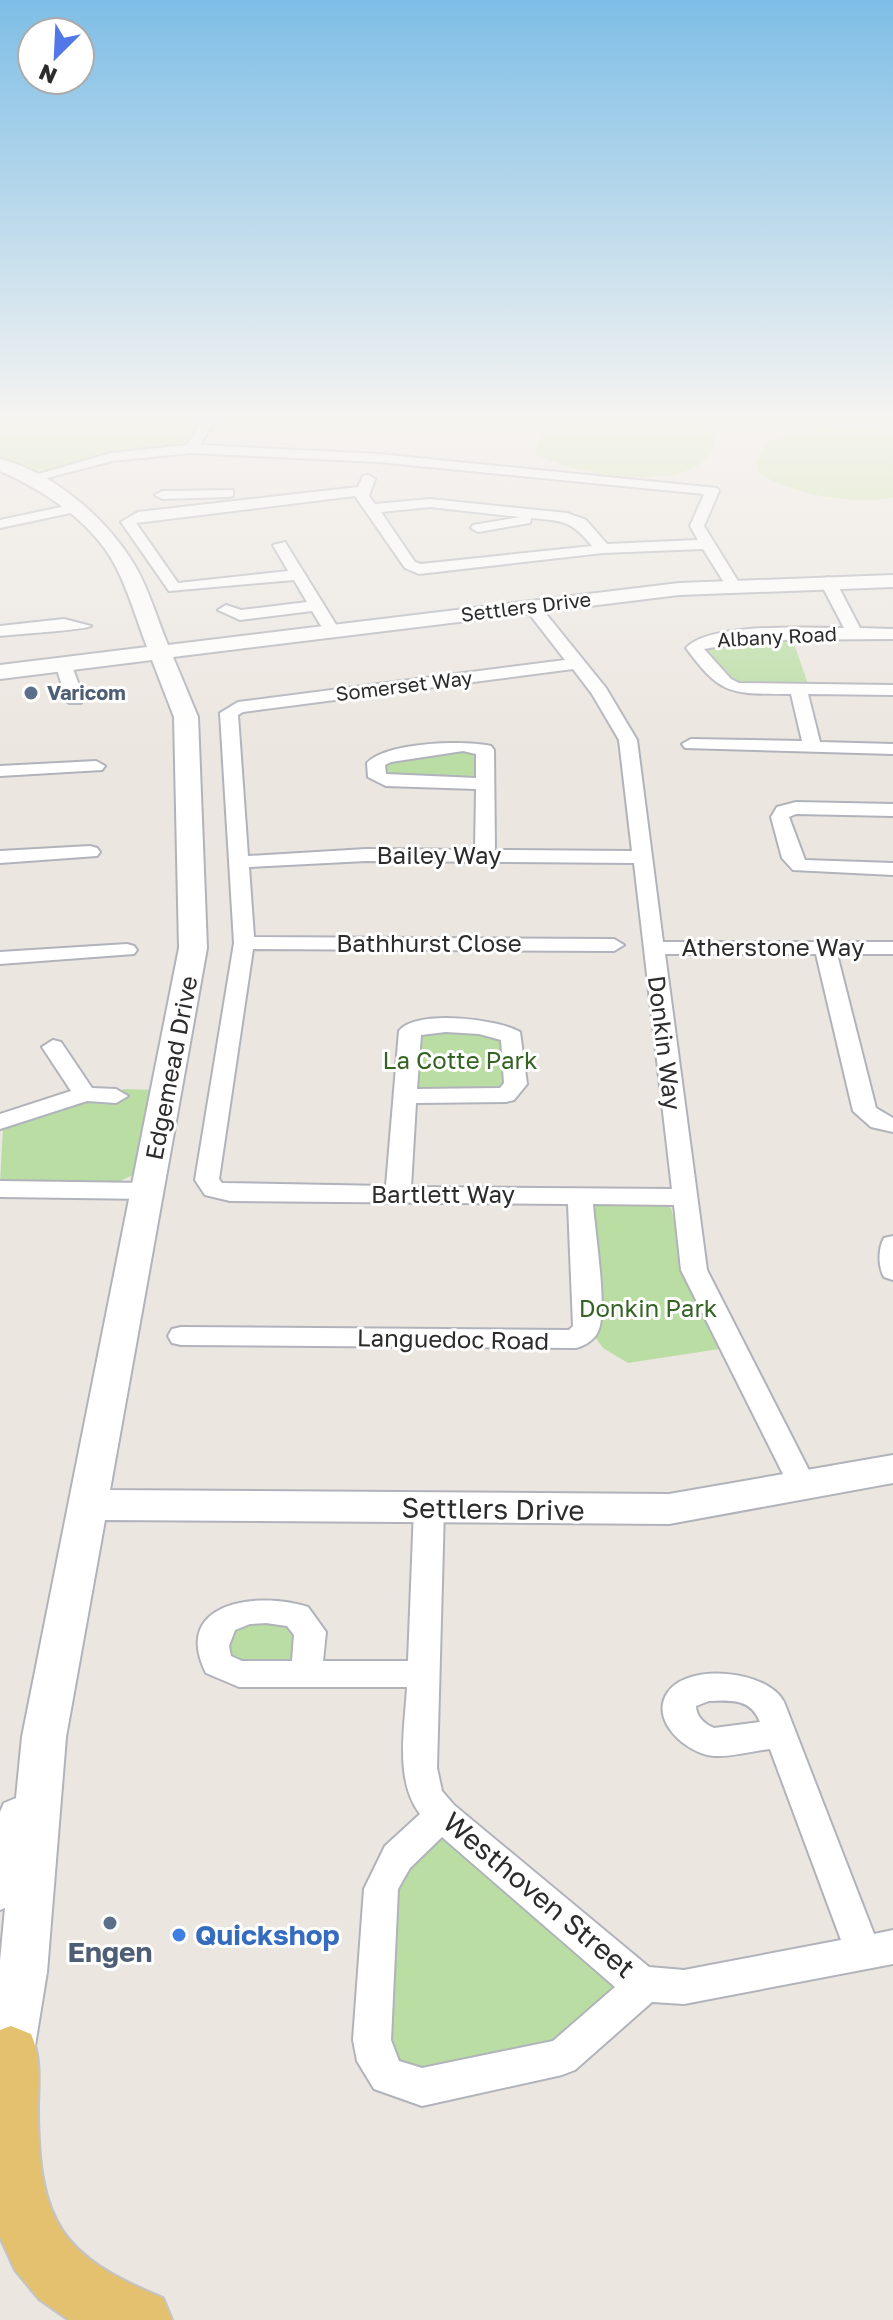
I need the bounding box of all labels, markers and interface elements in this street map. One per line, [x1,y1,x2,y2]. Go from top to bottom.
north arrow [16,16,96,96]
text: N [35,59,61,90]
street label: Settlers Drive [459,586,592,626]
street label: Albany Road [716,621,838,651]
street label: Somerset Way [334,665,474,705]
place label: Varicom [47,680,126,704]
marker: Varicom [22,684,40,702]
street label: Bailey Way [377,840,502,869]
street label: Bathhurst Close [336,928,522,957]
street label: Atherstone Way [682,932,864,961]
street label: Edgemead Drive [138,973,203,1162]
street label: Donkin Way [643,974,688,1112]
park label: La Cotte Park [382,1045,538,1074]
street label: Bartlett Way [371,1179,515,1208]
park label: Donkin Park [579,1293,717,1322]
street label: Languedoc Road [357,1322,550,1355]
street label: Settlers Drive [401,1490,585,1527]
street label: Westhoven Street [437,1805,642,1984]
marker: Engen [101,1914,119,1932]
place label: Quickshop [195,1918,340,1951]
marker: Quickshop [170,1926,188,1944]
place label: Engen [67,1935,153,1968]

